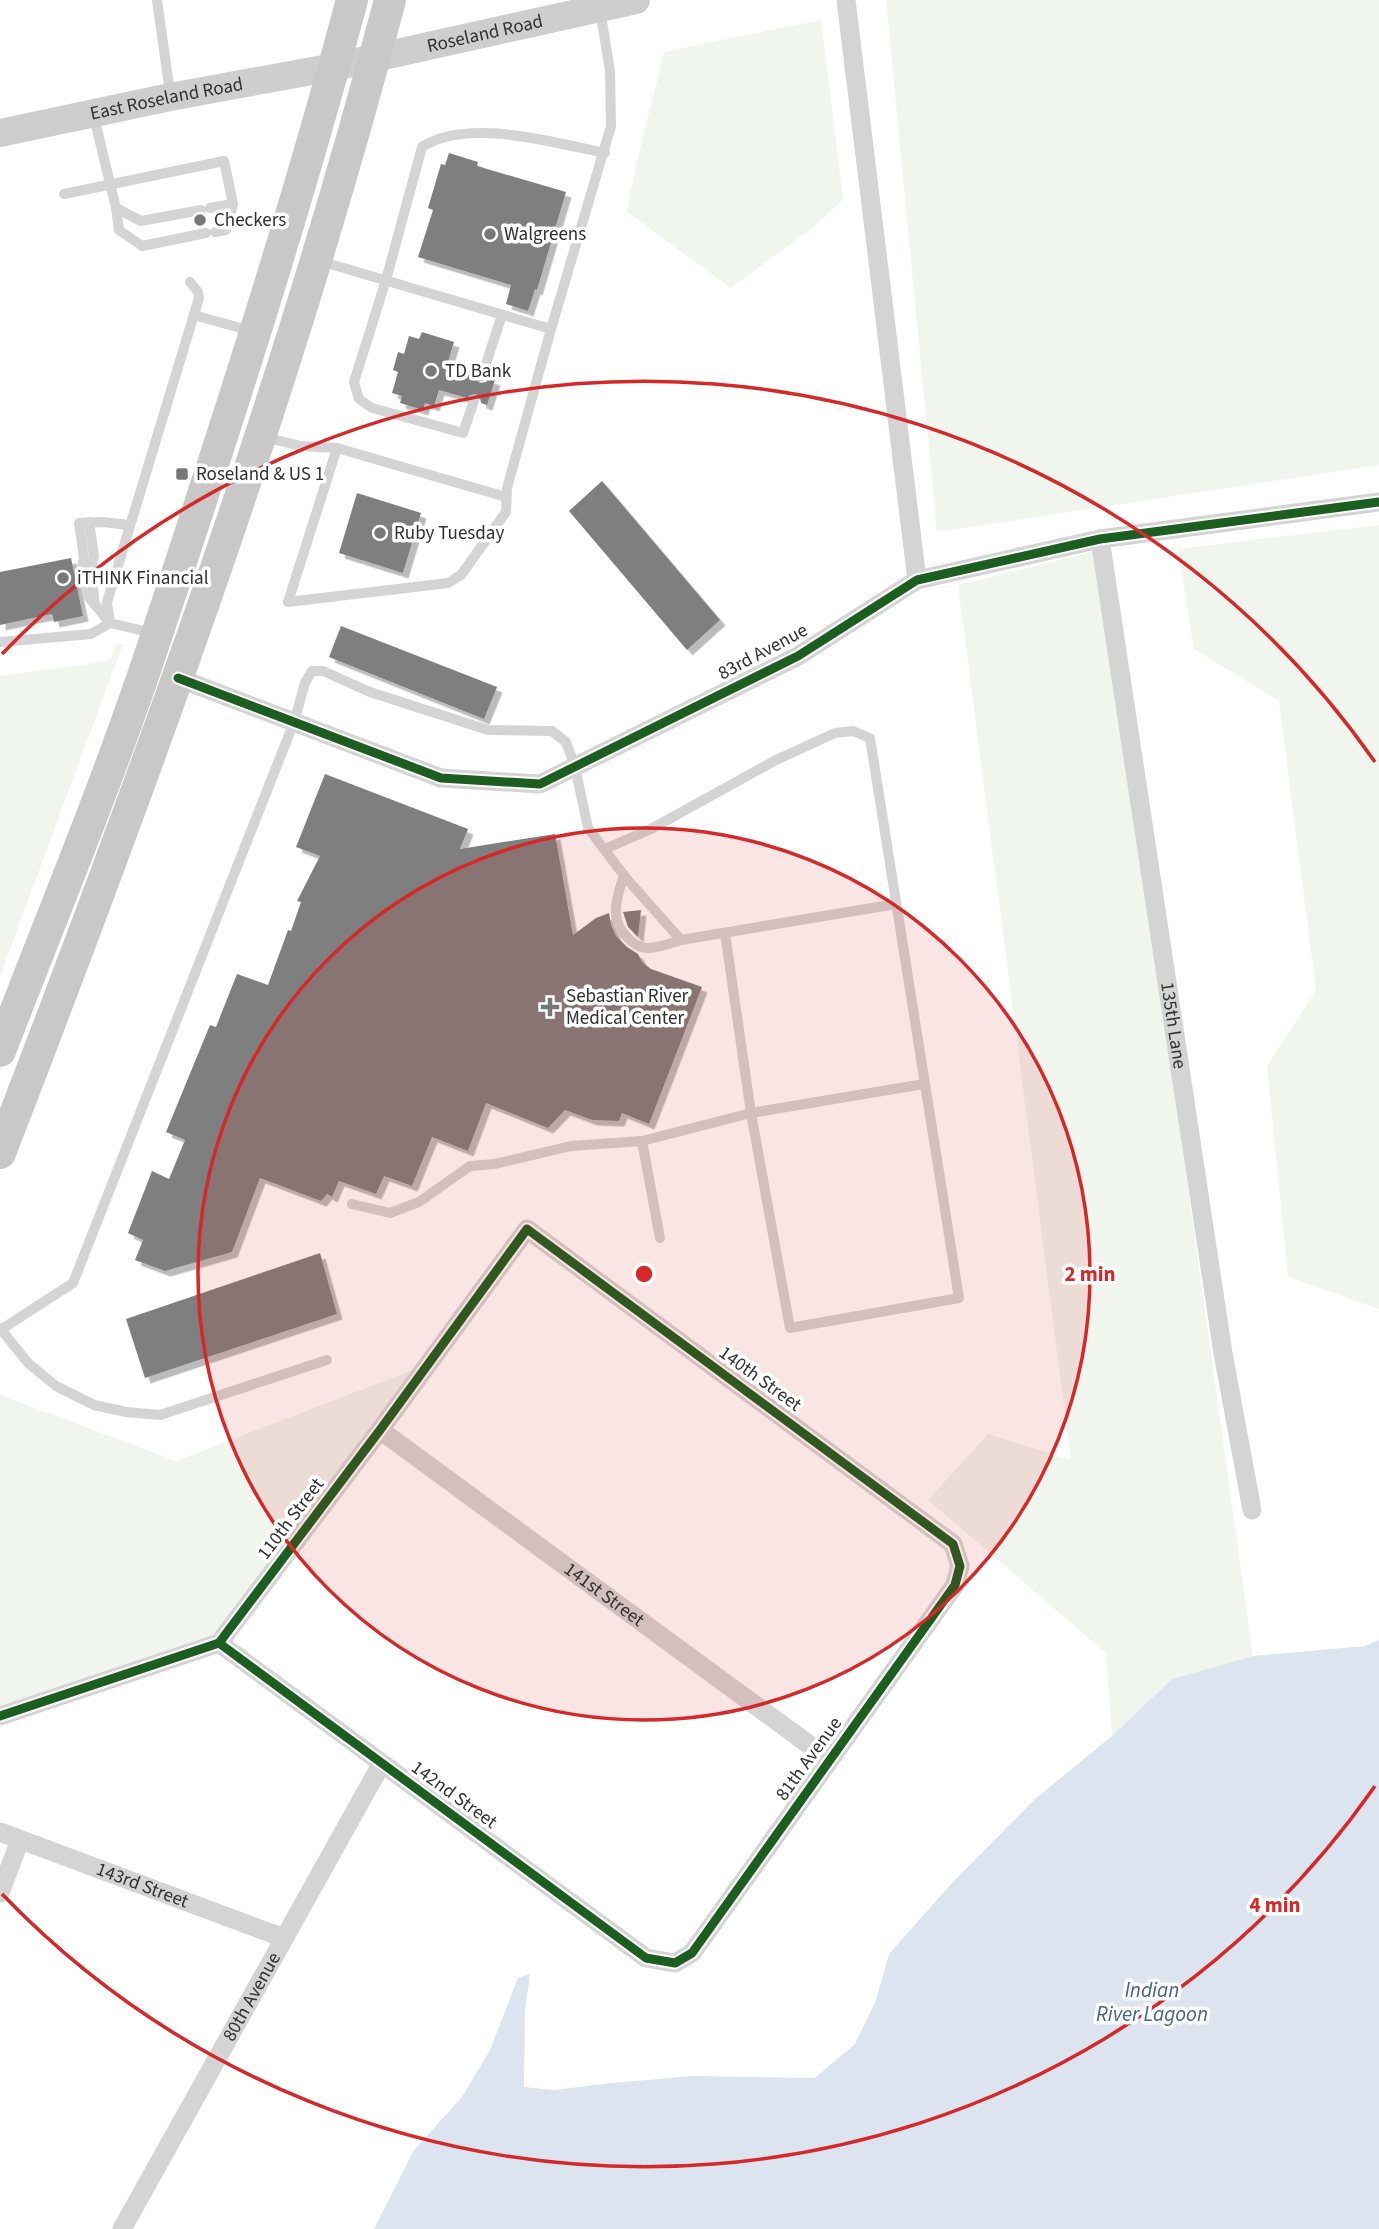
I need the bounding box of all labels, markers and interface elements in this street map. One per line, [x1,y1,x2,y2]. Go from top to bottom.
street label: Roseland Road [424,8,546,60]
street label: East Roseland Road [87,70,245,127]
place label: Checkers [214,207,286,234]
marker: Checkers [192,212,208,228]
place label: Walgreens [504,221,586,248]
marker: Walgreens [482,226,498,242]
place label: TD Bank [445,358,512,385]
marker: TD Bank [423,363,439,379]
place label: Roseland & US 1 [196,461,324,488]
marker: Roseland & US 1 [174,466,190,482]
place label: Ruby Tuesday [394,520,504,547]
marker: Ruby Tuesday [372,525,388,541]
place label: iTHINK Financial [77,565,209,592]
marker: iTHINK Financial [55,570,71,586]
street label: 83rd Avenue [713,617,813,687]
street label: 135th Lane [1154,980,1193,1071]
place label: Sebastian River Medical Center [566,983,689,1032]
marker: Sebastian River Medical Center [540,997,560,1017]
text: 2 min [1064,1259,1116,1289]
centre of rings [632,1262,656,1286]
street label: 140th Street [713,1340,807,1419]
street label: 110th Street [251,1472,331,1566]
street label: 141st Street [558,1556,650,1633]
street label: 81th Avenue [769,1711,849,1807]
street label: 142nd Street [405,1754,503,1836]
street label: 143rd Street [92,1856,193,1915]
text: 4 min [1249,1890,1301,1920]
street label: 80th Avenue [216,1947,287,2046]
water label: Indian River Lagoon [1096,1975,1208,2029]

